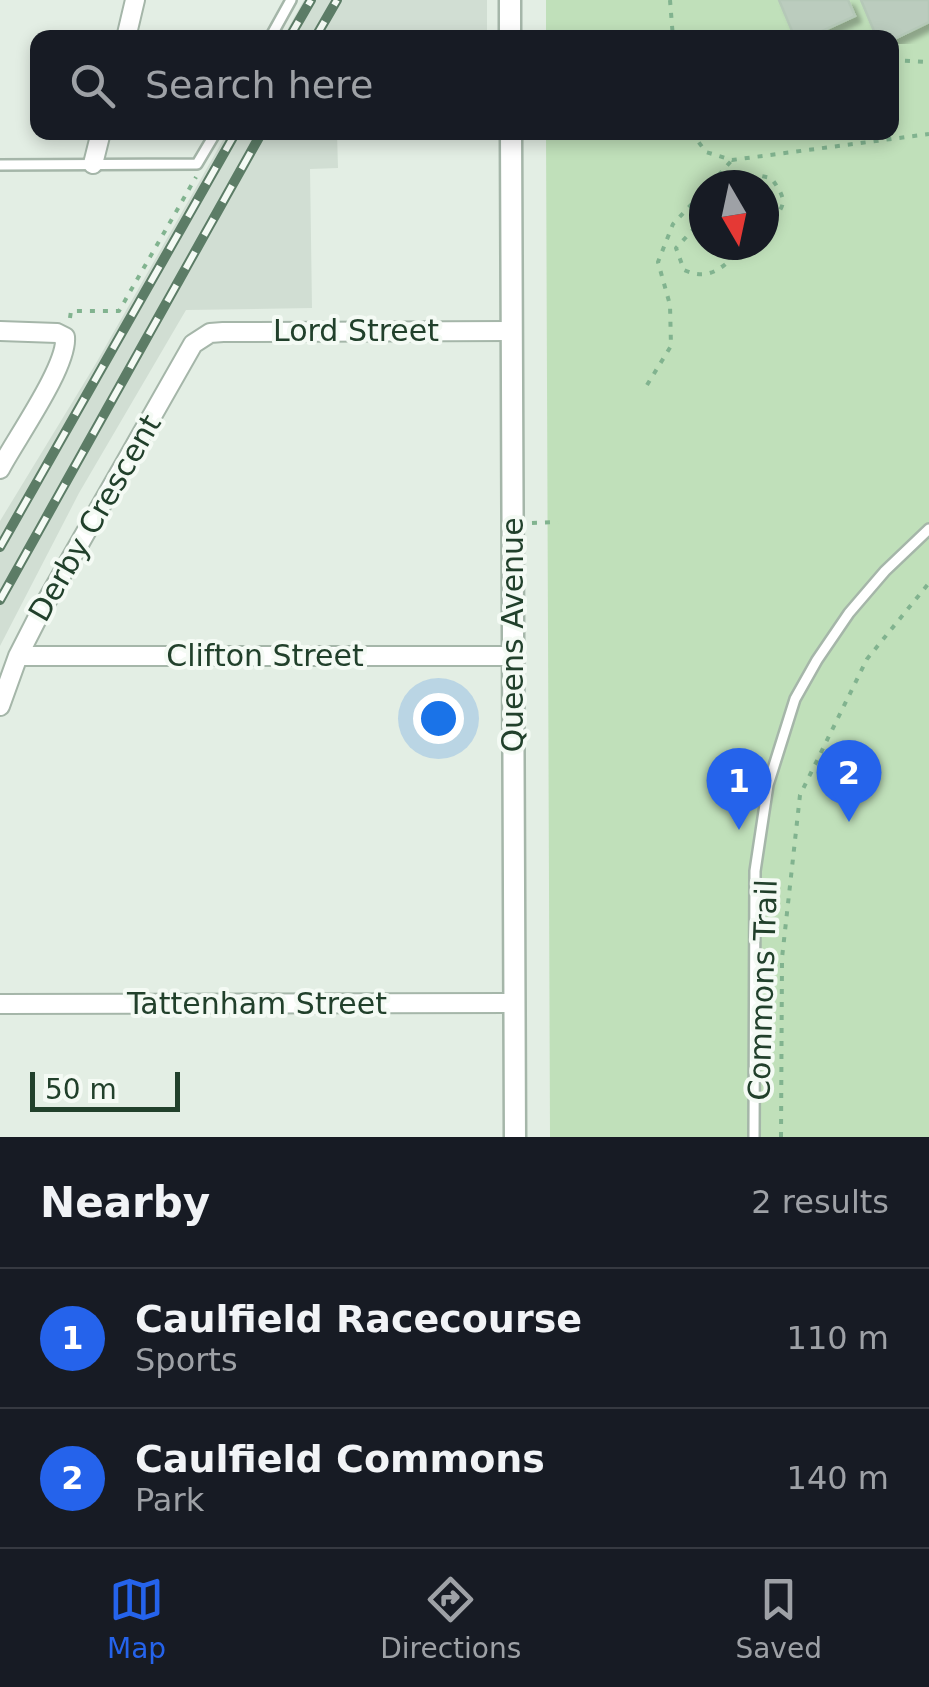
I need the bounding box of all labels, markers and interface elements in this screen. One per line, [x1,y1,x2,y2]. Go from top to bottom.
search box [30,30,899,140]
icon: search [65,58,120,113]
text: Search here [145,63,373,107]
north arrow [689,170,779,260]
street label: Lord Street [273,313,439,348]
street label: Derby Crescent [21,408,168,627]
street label: Queens Avenue [495,517,530,753]
street label: Clifton Street [166,638,364,673]
your location [413,693,464,744]
pin: 2 [816,740,882,822]
pin: 1 [706,748,772,830]
street label: Commons Trail [741,879,784,1101]
street label: Tattenham Street [126,986,387,1021]
scale bar [30,1067,180,1112]
text: 50 m [45,1073,117,1106]
text: Nearby [40,1178,210,1227]
text: 2 results [751,1183,889,1221]
text: Caulfield Racecourse [135,1297,582,1341]
text: 1 [61,1319,84,1357]
text: 110 m [787,1319,889,1357]
text: Sports [135,1341,238,1379]
text: Caulfield Commons [135,1437,545,1481]
text: 2 [61,1459,84,1497]
text: 140 m [787,1459,889,1497]
text: Park [135,1481,204,1519]
tab: Map [107,1572,166,1665]
tab: Directions [380,1572,521,1665]
tab: Saved [735,1572,822,1665]

